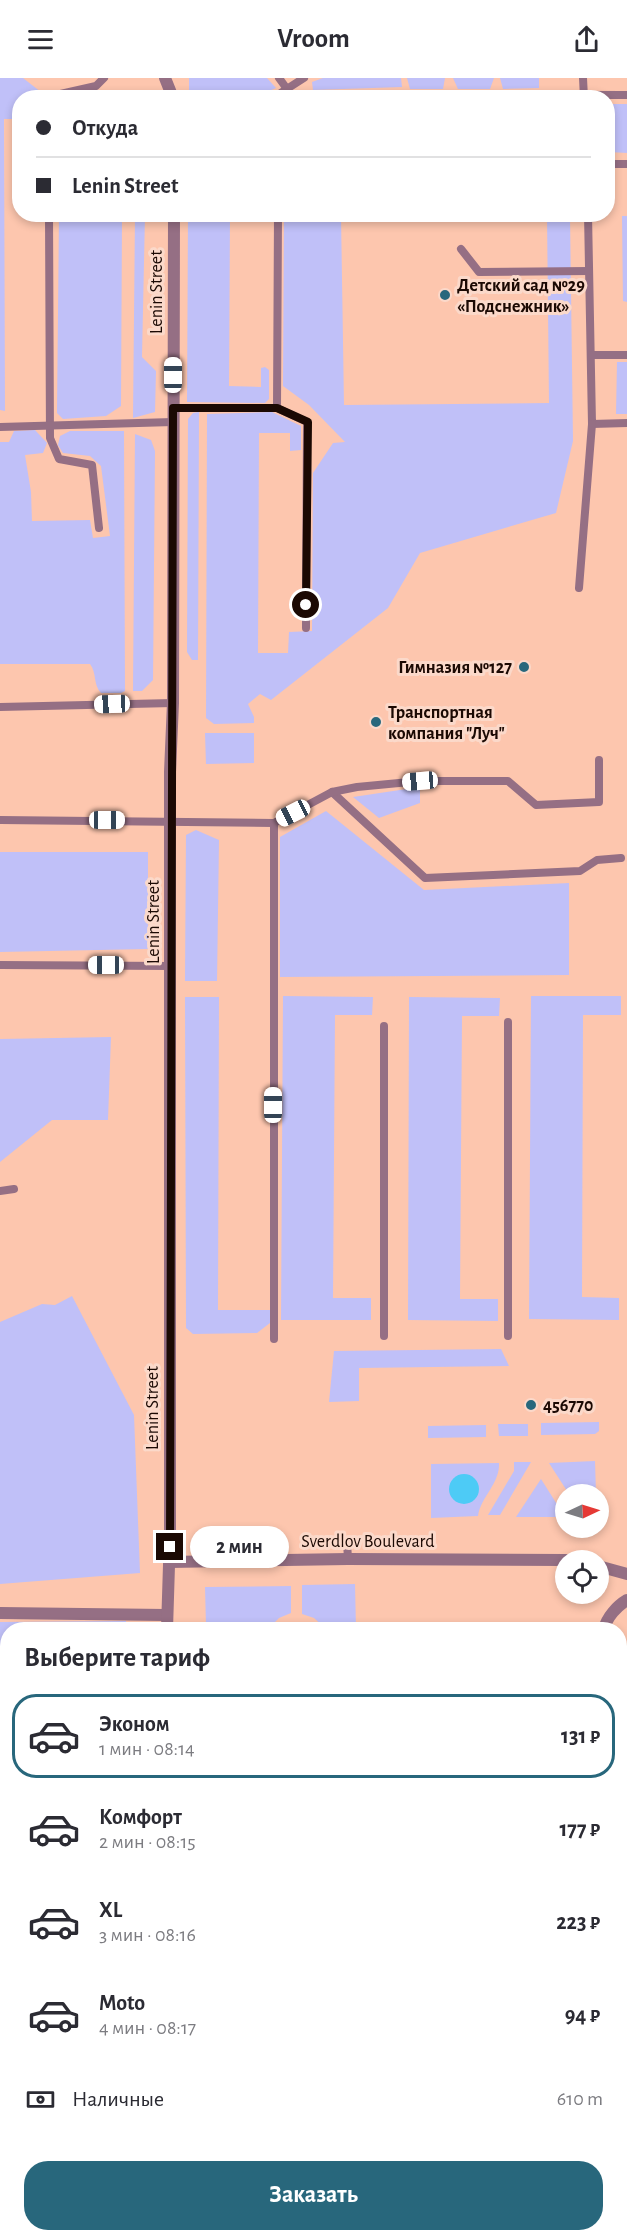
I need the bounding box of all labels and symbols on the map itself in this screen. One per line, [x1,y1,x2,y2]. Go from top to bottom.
street label: Lenin Street [148,250,166,334]
place label: Детский сад №29 «Подснежник» [457,277,585,316]
marker: Детский сад №29 «Подснежник» [438,288,452,302]
car [164,357,182,393]
route start [292,591,319,618]
place label: Гимназия №127 [398,659,512,677]
marker: Гимназия №127 [517,660,531,674]
car [94,694,130,714]
place label: Транспортная компания "Луч" [388,704,505,743]
marker: Транспортная компания "Луч" [369,715,383,729]
car [401,770,439,792]
car [273,797,313,829]
car [89,811,125,829]
street label: Lenin Street [145,880,163,964]
car [88,956,124,974]
car [264,1087,282,1123]
street label: Lenin Street [144,1366,162,1450]
place label: 456770 [543,1397,593,1415]
marker: 456770 [524,1398,538,1412]
north arrow [555,1484,609,1538]
callout: 2 мин [191,1526,290,1568]
route end [156,1533,183,1560]
street label: Sverdlov Boulevard [301,1533,435,1551]

